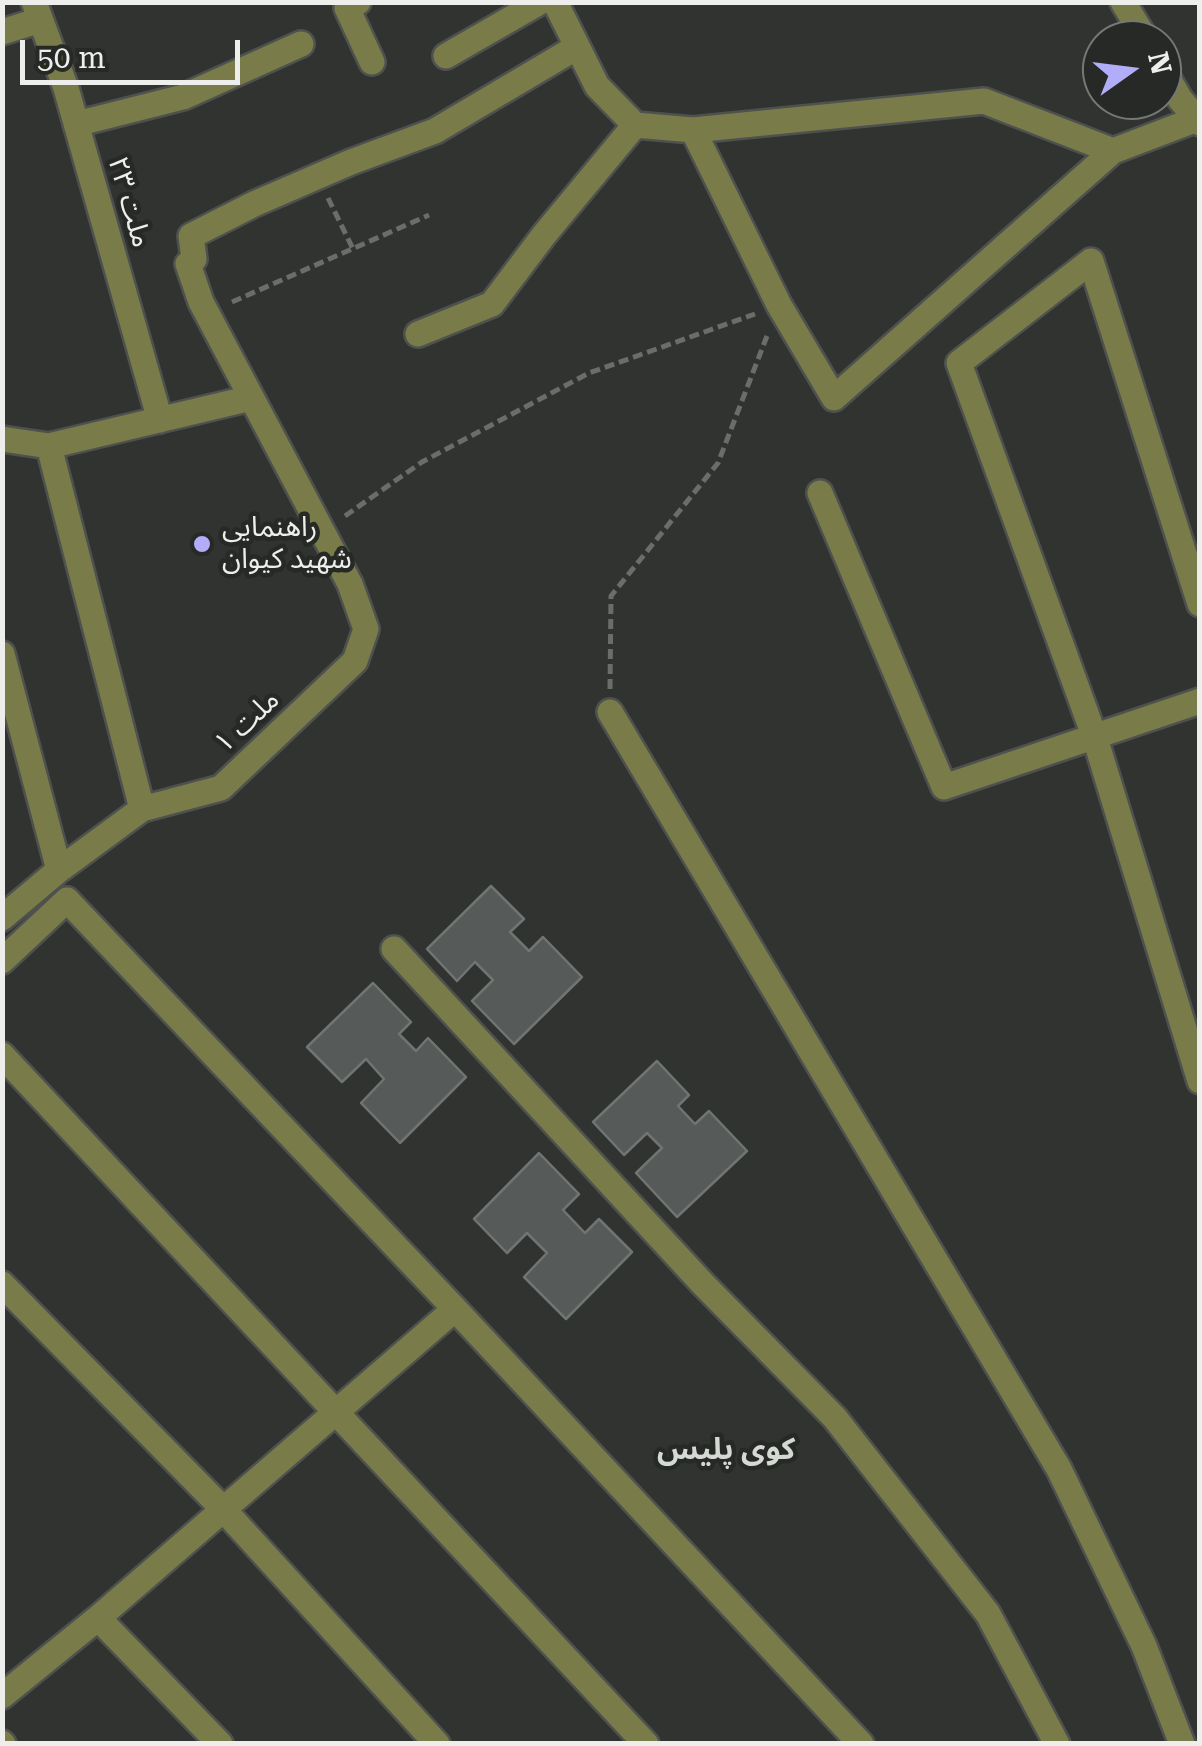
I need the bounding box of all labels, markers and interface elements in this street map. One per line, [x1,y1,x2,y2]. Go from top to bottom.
scale bar [25,20,245,82]
north arrow [1082,20,1182,120]
text: 50 m [37,40,106,75]
text: N [1141,49,1178,78]
street label: ملت ۲۳ [100,153,158,251]
place label: راهنمایی شهید کیوان [222,511,352,577]
marker: راهنمایی شهید کیوان [191,533,213,555]
street label: ملت ۱ [207,684,287,760]
district label: کوی پلیس [657,1432,795,1468]

